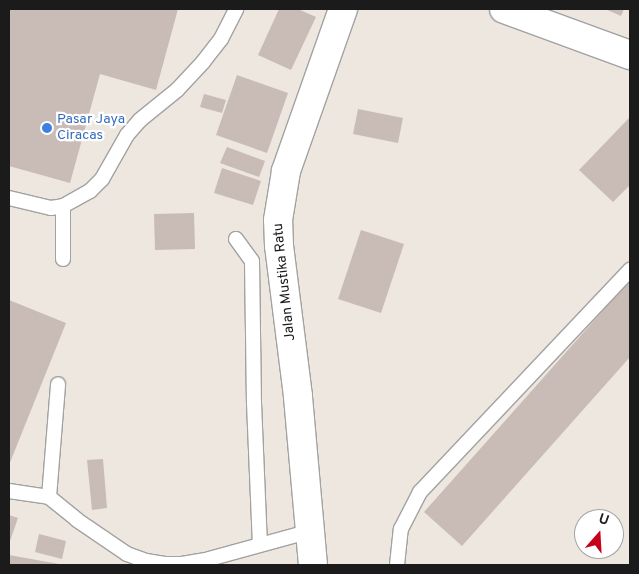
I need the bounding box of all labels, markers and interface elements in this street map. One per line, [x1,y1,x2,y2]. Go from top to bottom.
place label: Pasar Jaya Ciracas [57,112,125,144]
marker: Pasar Jaya Ciracas [41,122,53,134]
street label: Jalan Mustika Ratu [270,222,300,342]
north arrow [574,509,624,559]
text: U [596,511,611,530]

